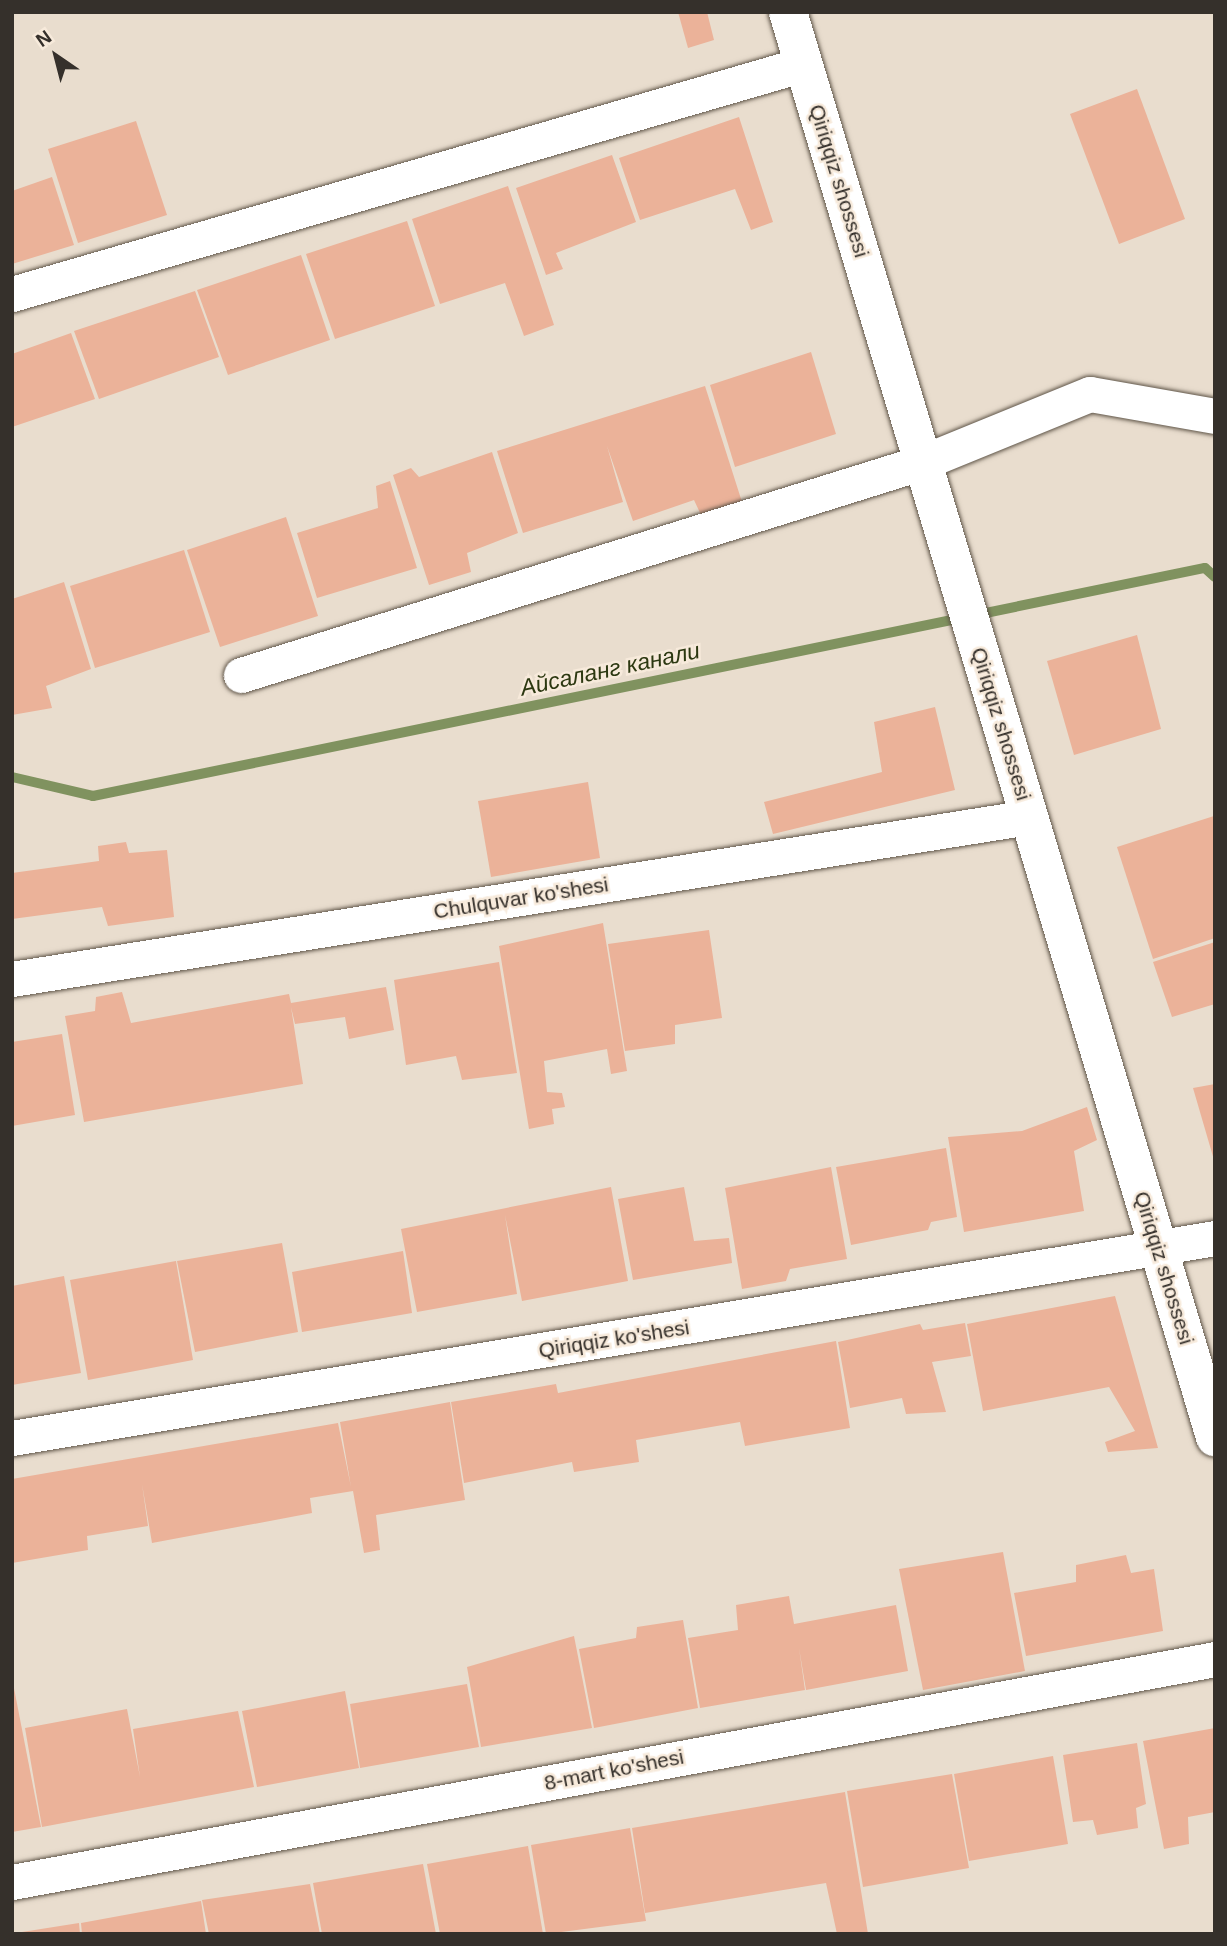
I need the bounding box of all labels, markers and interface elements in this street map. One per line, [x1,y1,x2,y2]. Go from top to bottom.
north arrow [21,21,91,91]
text: N [32,26,55,51]
street label: Qiriqqiz shossesi [804,101,874,261]
water label: Айсаланг канали [518,636,702,702]
street label: Qiriqqiz shossesi [966,644,1036,804]
street label: Chulquvar ko'shesi [432,872,610,924]
street label: Qiriqqiz shossesi [1129,1188,1199,1348]
street label: Qiriqqiz ko'shesi [537,1315,691,1363]
street label: 8-mart ko'shesi [542,1744,686,1796]

